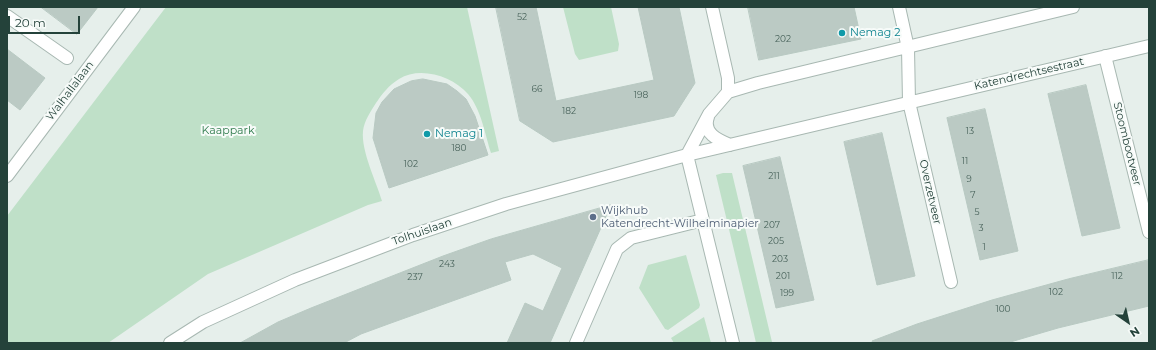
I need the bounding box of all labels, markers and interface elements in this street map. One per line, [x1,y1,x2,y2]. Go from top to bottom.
scale bar [10,8,82,34]
house number: 52 [517,12,527,22]
text: 20 m [15,15,46,30]
place label: Nemag 2 [850,26,900,40]
marker: Nemag 2 [837,28,847,38]
house number: 202 [775,34,791,44]
street label: Katendrechtsestraat [973,55,1085,93]
street label: Walhallalaan [43,59,97,123]
house number: 66 [532,84,542,94]
house number: 198 [634,90,648,100]
street label: Stoombootveer [1110,101,1144,187]
house number: 182 [562,106,576,116]
park label: Kaappark [202,124,254,138]
house number: 13 [966,126,974,136]
place label: Nemag 1 [435,127,483,141]
marker: Nemag 1 [422,129,432,139]
house number: 180 [452,143,466,153]
house number: 11 [962,156,968,166]
street label: Overzetveer [916,158,944,226]
house number: 102 [404,159,418,169]
house number: 211 [768,171,780,181]
house number: 9 [966,174,972,184]
house number: 7 [970,190,976,200]
place label: Wijkhub Katendrecht-Wilhelminapier [601,204,759,230]
house number: 5 [974,207,980,217]
marker: Wijkhub Katendrecht-Wilhelminapier [588,212,598,222]
street label: Tolhuislaan [390,216,454,248]
house number: 207 [764,220,780,230]
house number: 3 [978,223,984,233]
house number: 205 [768,236,784,246]
house number: 1 [982,242,986,252]
house number: 203 [772,254,788,264]
house number: 243 [439,259,455,269]
house number: 201 [776,271,790,281]
house number: 112 [1111,271,1123,281]
house number: 237 [407,272,423,282]
house number: 102 [1049,287,1063,297]
house number: 199 [780,288,794,298]
north arrow [1108,302,1148,342]
house number: 100 [995,304,1011,314]
text: N [1127,324,1142,340]

